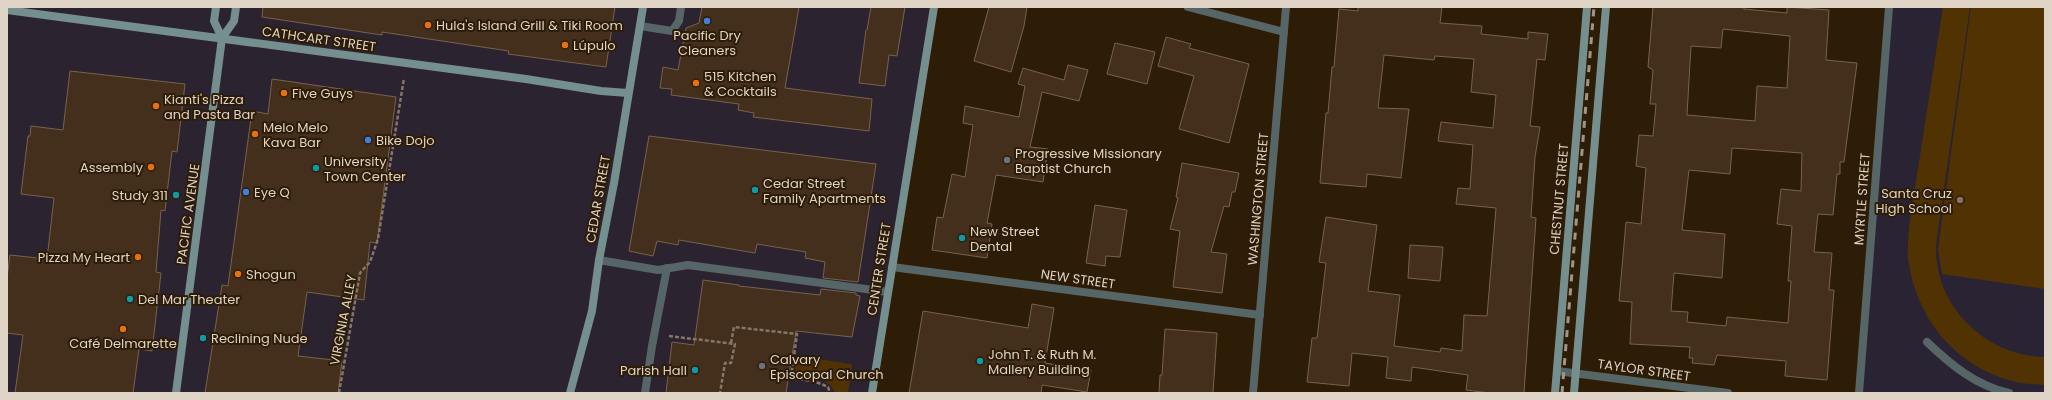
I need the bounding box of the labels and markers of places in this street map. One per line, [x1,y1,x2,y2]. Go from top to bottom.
place label: Hula's Island Grill & Tiki Room [436,16,623,35]
marker: Pacific Dry Cleaners [702,16,712,26]
marker: Hula's Island Grill & Tiki Room [423,20,433,30]
place label: Pacific Dry Cleaners [673,26,741,60]
place label: Lúpulo [573,36,616,55]
marker: Lúpulo [560,40,570,50]
place label: 515 Kitchen & Cocktails [704,67,777,101]
marker: 515 Kitchen & Cocktails [691,78,701,88]
place label: Five Guys [292,84,353,103]
marker: Five Guys [279,88,289,98]
place label: Kianti's Pizza and Pasta Bar [164,90,255,124]
marker: Kianti's Pizza and Pasta Bar [151,101,161,111]
place label: Melo Melo Kava Bar [263,118,328,152]
marker: Melo Melo Kava Bar [250,129,260,139]
place label: Bike Dojo [376,131,434,150]
marker: Bike Dojo [363,135,373,145]
place label: Progressive Missionary Baptist Church [1015,144,1162,178]
place label: University Town Center [324,152,406,186]
marker: Progressive Missionary Baptist Church [1002,155,1012,165]
place label: Assembly [80,158,144,177]
marker: Assembly [146,162,156,172]
marker: University Town Center [311,163,321,173]
place label: Cedar Street Family Apartments [763,174,886,208]
place label: Eye Q [254,183,290,202]
place label: Santa Cruz High School [1876,184,1952,218]
marker: Cedar Street Family Apartments [750,185,760,195]
place label: Study 311 [112,186,168,205]
marker: Eye Q [241,187,251,197]
marker: Study 311 [171,190,181,200]
marker: Santa Cruz High School [1955,195,1965,205]
place label: New Street Dental [970,222,1040,256]
marker: New Street Dental [957,233,967,243]
place label: Pizza My Heart [38,248,130,267]
marker: Pizza My Heart [133,252,143,262]
place label: Shogun [246,265,296,284]
marker: Shogun [233,269,243,279]
place label: Del Mar Theater [138,290,240,309]
marker: Del Mar Theater [125,294,135,304]
marker: Café Delmarette [118,324,128,334]
place label: Reclining Nude [211,329,308,348]
marker: Reclining Nude [198,333,208,343]
place label: Café Delmarette [69,334,177,353]
place label: John T. & Ruth M. Mallery Building [988,345,1097,379]
place label: Calvary Episcopal Church [770,350,884,384]
marker: John T. & Ruth M. Mallery Building [975,356,985,366]
place label: Parish Hall [620,361,687,380]
marker: Calvary Episcopal Church [757,361,767,371]
marker: Parish Hall [690,365,700,375]

